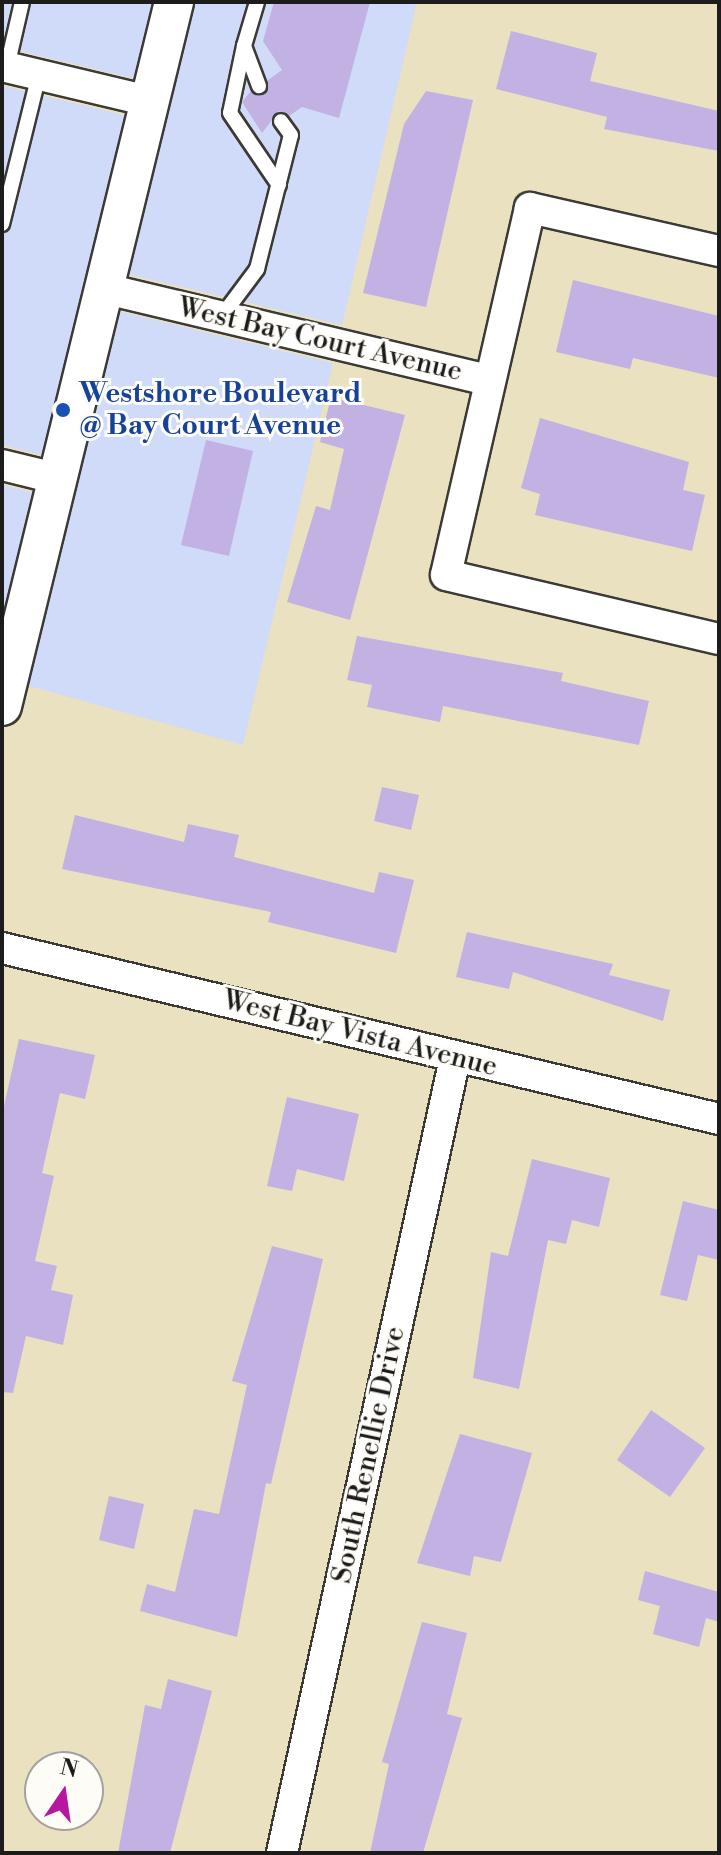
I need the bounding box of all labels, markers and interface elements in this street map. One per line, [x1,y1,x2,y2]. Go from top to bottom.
street label: West Bay Court Avenue [175,291,465,389]
place label: Westshore Boulevard @ Bay Court Avenue [79,377,361,443]
marker: Westshore Boulevard @ Bay Court Avenue [54,401,72,419]
street label: West Bay Vista Avenue [219,984,501,1084]
street label: South Renellie Drive [325,1324,413,1586]
north arrow [24,1751,104,1831]
text: N [58,1754,81,1784]

